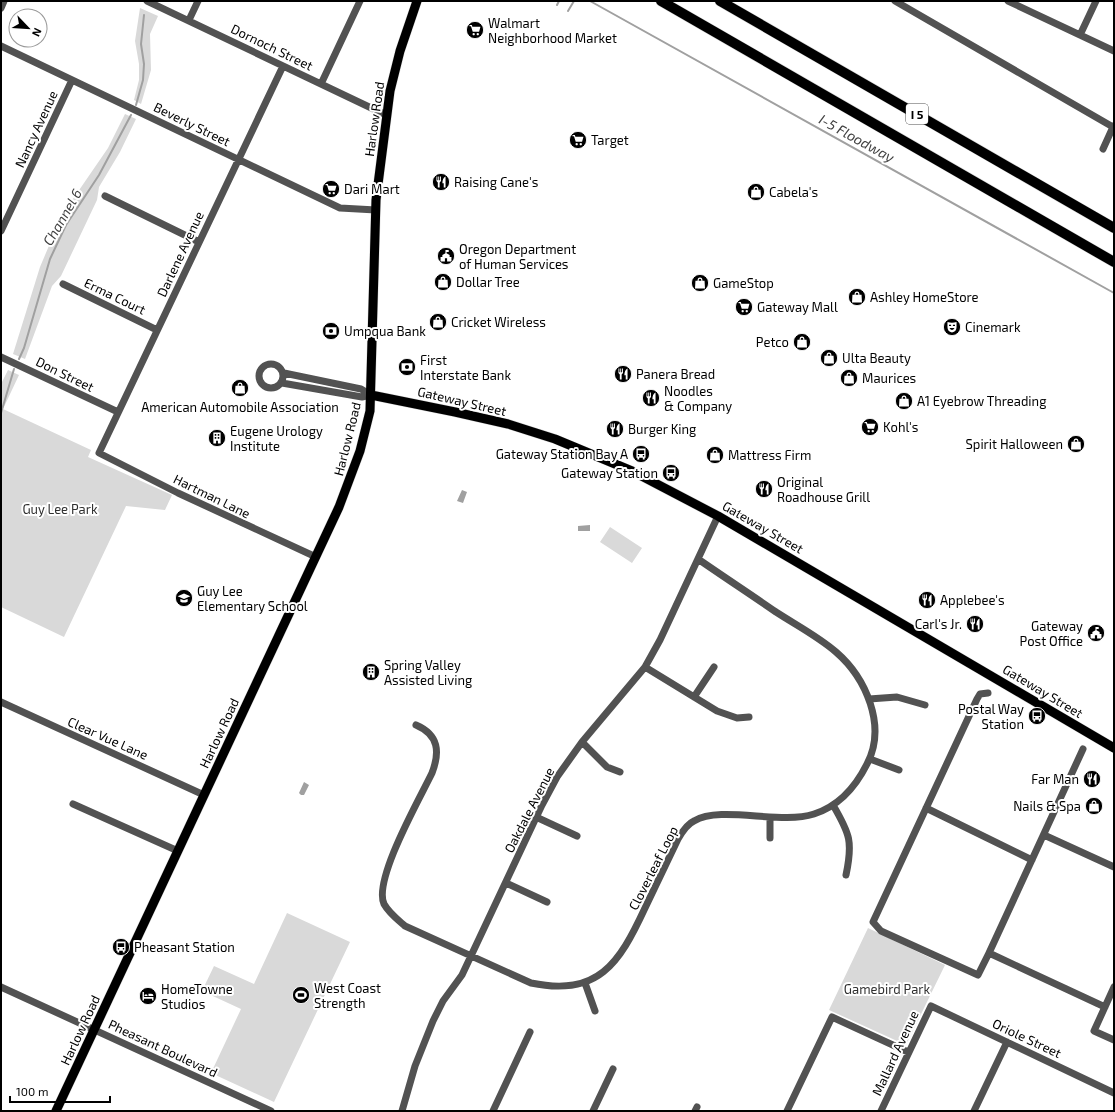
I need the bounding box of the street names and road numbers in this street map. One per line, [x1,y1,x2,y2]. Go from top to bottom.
street label: Dornoch Street [228,20,316,74]
street label: Harlow Road [361,80,387,158]
street label: Nancy Avenue [11,88,61,170]
street label: Beverly Street [151,99,233,149]
road number: I 5 [906,104,928,124]
street label: Darlene Avenue [153,209,207,299]
street label: Erma Court [82,274,148,318]
street label: Don Street [33,353,97,395]
street label: Gateway Street [416,383,508,419]
street label: Harlow Road [330,400,364,478]
street label: Hartman Lane [171,471,253,521]
street label: Gateway Street [720,497,806,557]
street label: Gateway Street [1000,661,1086,721]
street label: Harlow Road [196,695,242,771]
street label: Clear Vue Lane [65,713,151,763]
street label: Oakdale Avenue [501,765,557,855]
street label: Cloverleaf Loop [625,823,681,913]
street label: Harlow Road [57,992,103,1068]
street label: Mallard Avenue [868,1008,922,1098]
street label: Oriole Street [990,1015,1064,1061]
street label: Pheasant Boulevard [106,1016,220,1080]

